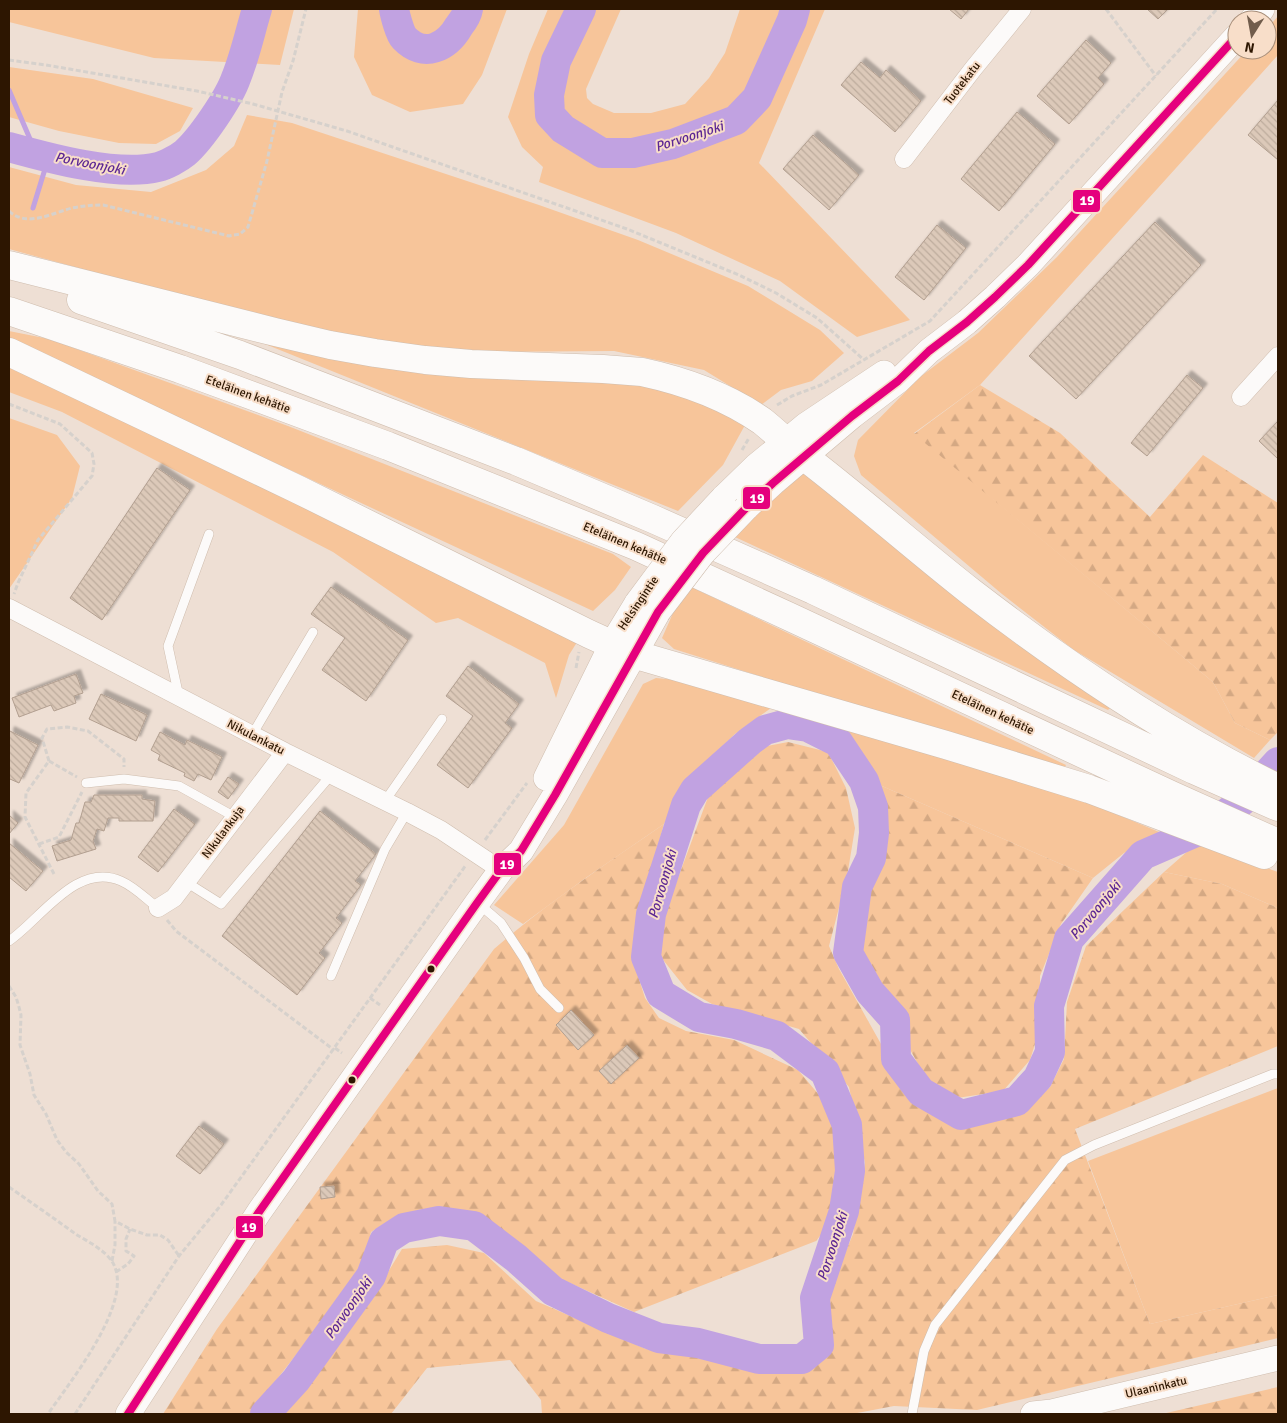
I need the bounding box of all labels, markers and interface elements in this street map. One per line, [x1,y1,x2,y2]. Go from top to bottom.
north arrow [1227,10,1277,60]
text: N [1243,38,1256,57]
street label: Tuotekatu [941,59,984,108]
water label: Porvoonjoki [653,117,727,155]
water label: Porvoonjoki [54,148,127,179]
line badge: 19 [1072,189,1101,213]
text: 19 [1079,192,1095,209]
street label: Eteläinen kehätie [203,372,292,417]
line badge: 19 [742,486,771,510]
text: 19 [749,490,765,507]
street label: Eteläinen kehätie [581,519,669,568]
street label: Helsingintie [615,573,662,633]
street label: Eteläinen kehätie [949,687,1036,738]
street label: Nikulankatu [224,717,287,758]
street label: Nikulankuja [199,803,248,861]
water label: Porvoonjoki [645,847,681,920]
line badge: 19 [493,852,522,876]
text: 19 [499,856,515,873]
water label: Porvoonjoki [1066,877,1125,943]
unlabelled marker [426,964,436,974]
unlabelled marker [347,1075,357,1085]
water label: Porvoonjoki [813,1209,852,1282]
line badge: 19 [235,1215,264,1239]
text: 19 [241,1219,257,1236]
water label: Porvoonjoki [321,1273,376,1342]
street label: Ulaaninkatu [1124,1373,1188,1402]

